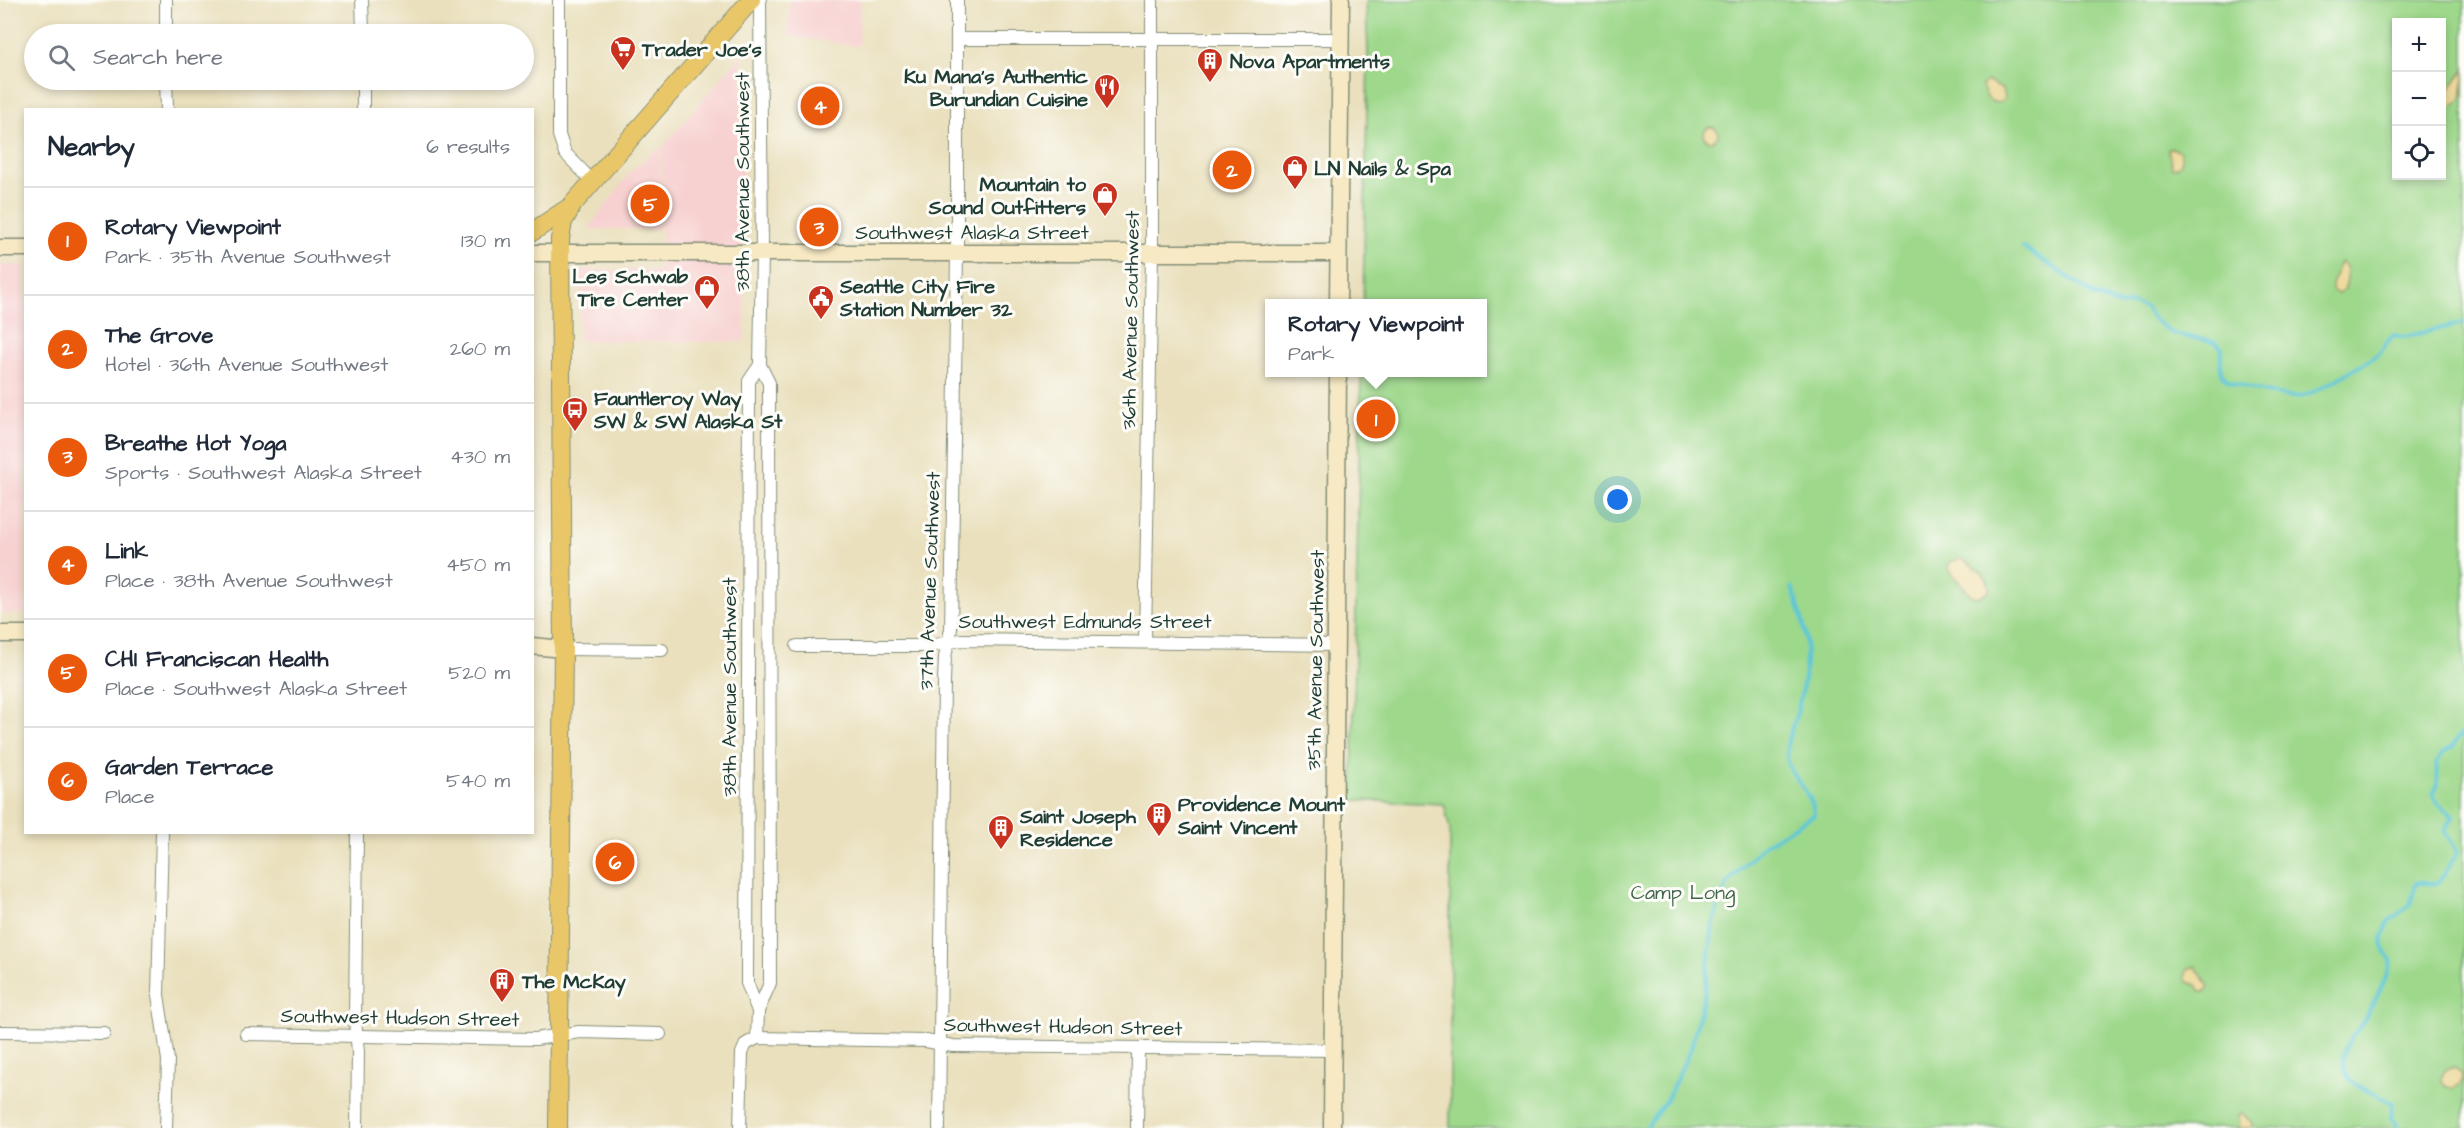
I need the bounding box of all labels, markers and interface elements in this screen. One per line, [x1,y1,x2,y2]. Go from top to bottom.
map controls [2392,18,2446,180]
button: + [2392,18,2446,72]
search box [24,24,534,90]
supermarket icon: Trader Joe's [608,34,638,72]
place label: Trader Joe's [641,36,762,64]
icon: search [45,41,78,74]
text: Search here [93,42,223,73]
building icon: Nova Apartments [1195,46,1225,84]
place label: Nova Apartments [1230,48,1390,76]
place label: Ku Mana’s Authentic Burundian Cuisine [904,63,1088,114]
street label: 38th Avenue Southwest [729,72,757,292]
restaurant icon: Ku Mana’s Authentic Burundian Cuisine [1092,72,1122,110]
button: − [2392,72,2446,126]
pin: 4 [800,84,840,128]
button: locate [2392,126,2446,180]
text: Nearby [48,129,135,165]
text: 6 results [426,133,510,161]
pin: 2 [1212,148,1252,192]
shop icon: LN Nails & Spa [1280,153,1310,191]
place label: LN Nails & Spa [1314,155,1452,183]
place label: Mountain to Sound Outfitters [928,171,1087,222]
shop icon: Mountain to Sound Outfitters [1090,180,1120,218]
pin: 5 [630,182,670,226]
pin: 3 [800,204,838,250]
street label: 36th Avenue Southwest [1115,210,1147,430]
text: Rotary Viewpoint [105,212,281,243]
street label: Southwest Alaska Street [855,219,1089,247]
text: 1 [66,227,69,255]
text: 130 m [461,227,510,255]
text: Park · 35th Avenue Southwest [105,243,391,271]
place label: Les Schwab Tire Center [572,263,689,314]
shop icon: Les Schwab Tire Center [692,273,722,311]
place label: Seattle City Fire Station Number 32 [839,273,1013,324]
public building icon: Seattle City Fire Station Number 32 [806,283,836,321]
popup [1265,299,1487,377]
text: Rotary Viewpoint [1288,309,1464,340]
text: The Grove [105,320,213,351]
text: 2 [62,335,73,363]
text: 260 m [450,335,510,363]
text: Park [1288,340,1334,368]
text: Hotel · 36th Avenue Southwest [105,351,388,379]
place label: Fauntleroy Way SW & SW Alaska St [593,385,783,436]
bus stop icon: Fauntleroy Way SW & SW Alaska St [560,395,590,433]
pin: 1 [1356,396,1396,442]
text: Breathe Hot Yoga [105,428,286,459]
text: 3 [62,443,73,471]
text: 430 m [450,443,510,471]
text: Sports · Southwest Alaska Street [105,459,422,487]
street label: 37th Avenue Southwest [912,471,948,691]
your location [1603,485,1632,514]
text: Link [105,536,148,567]
street label: 35th Avenue Southwest [1300,549,1332,771]
text: 4 [61,551,74,579]
text: 450 m [446,551,510,579]
text: Place · 38th Avenue Southwest [105,567,393,595]
street label: 38th Avenue Southwest [716,577,744,797]
street label: Southwest Edmunds Street [958,608,1212,636]
text: CHI Franciscan Health [105,644,328,675]
text: 5 [60,659,75,687]
text: 520 m [448,659,510,687]
text: Place · Southwest Alaska Street [105,675,407,703]
text: Garden Terrace [105,752,273,783]
text: 6 [61,767,74,795]
text: 540 m [446,767,510,795]
text: Place [105,783,155,811]
place label: Providence Mount Saint Vincent [1177,791,1346,842]
building icon: Providence Mount Saint Vincent [1144,800,1174,838]
place label: Saint Joseph Residence [1019,803,1137,854]
building icon: Saint Joseph Residence [986,813,1016,851]
pin: 6 [596,840,634,884]
park label: Camp Long [1631,879,1735,908]
building icon: The McKay [487,966,517,1004]
place label: The McKay [521,968,626,997]
street label: Southwest Hudson Street [280,1002,520,1034]
street label: Southwest Hudson Street [943,1011,1183,1043]

